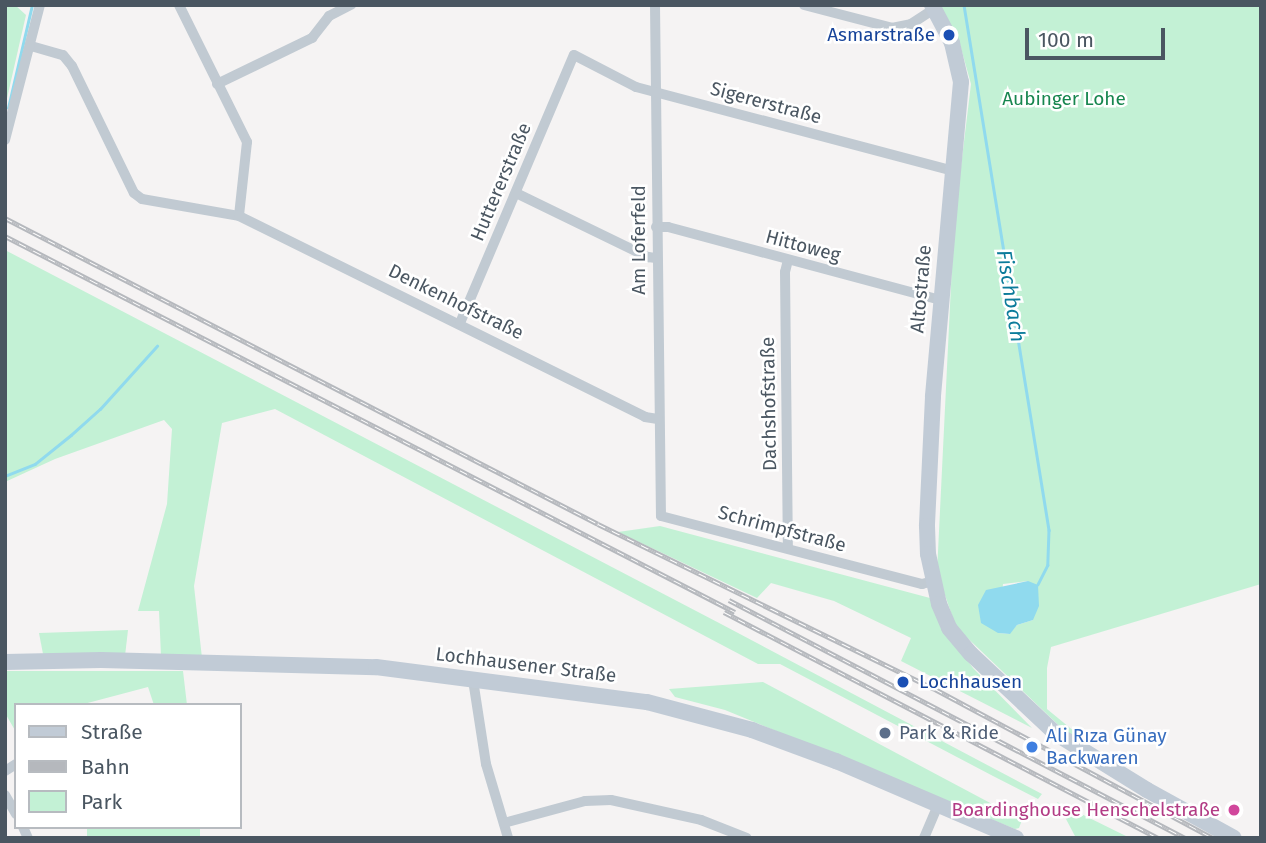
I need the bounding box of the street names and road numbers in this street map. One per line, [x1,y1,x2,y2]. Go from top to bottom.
street label: Sigererstraße [708,77,824,129]
street label: Huttererstraße [466,119,536,245]
street label: Am Loferfeld [628,185,650,295]
street label: Hittoweg [763,225,843,267]
street label: Altostraße [906,244,936,334]
street label: Denkenhofstraße [385,259,527,345]
street label: Dachshofstraße [756,337,782,471]
street label: Schrimpfstraße [716,501,848,557]
street label: Lochhausener Straße [434,643,618,687]

